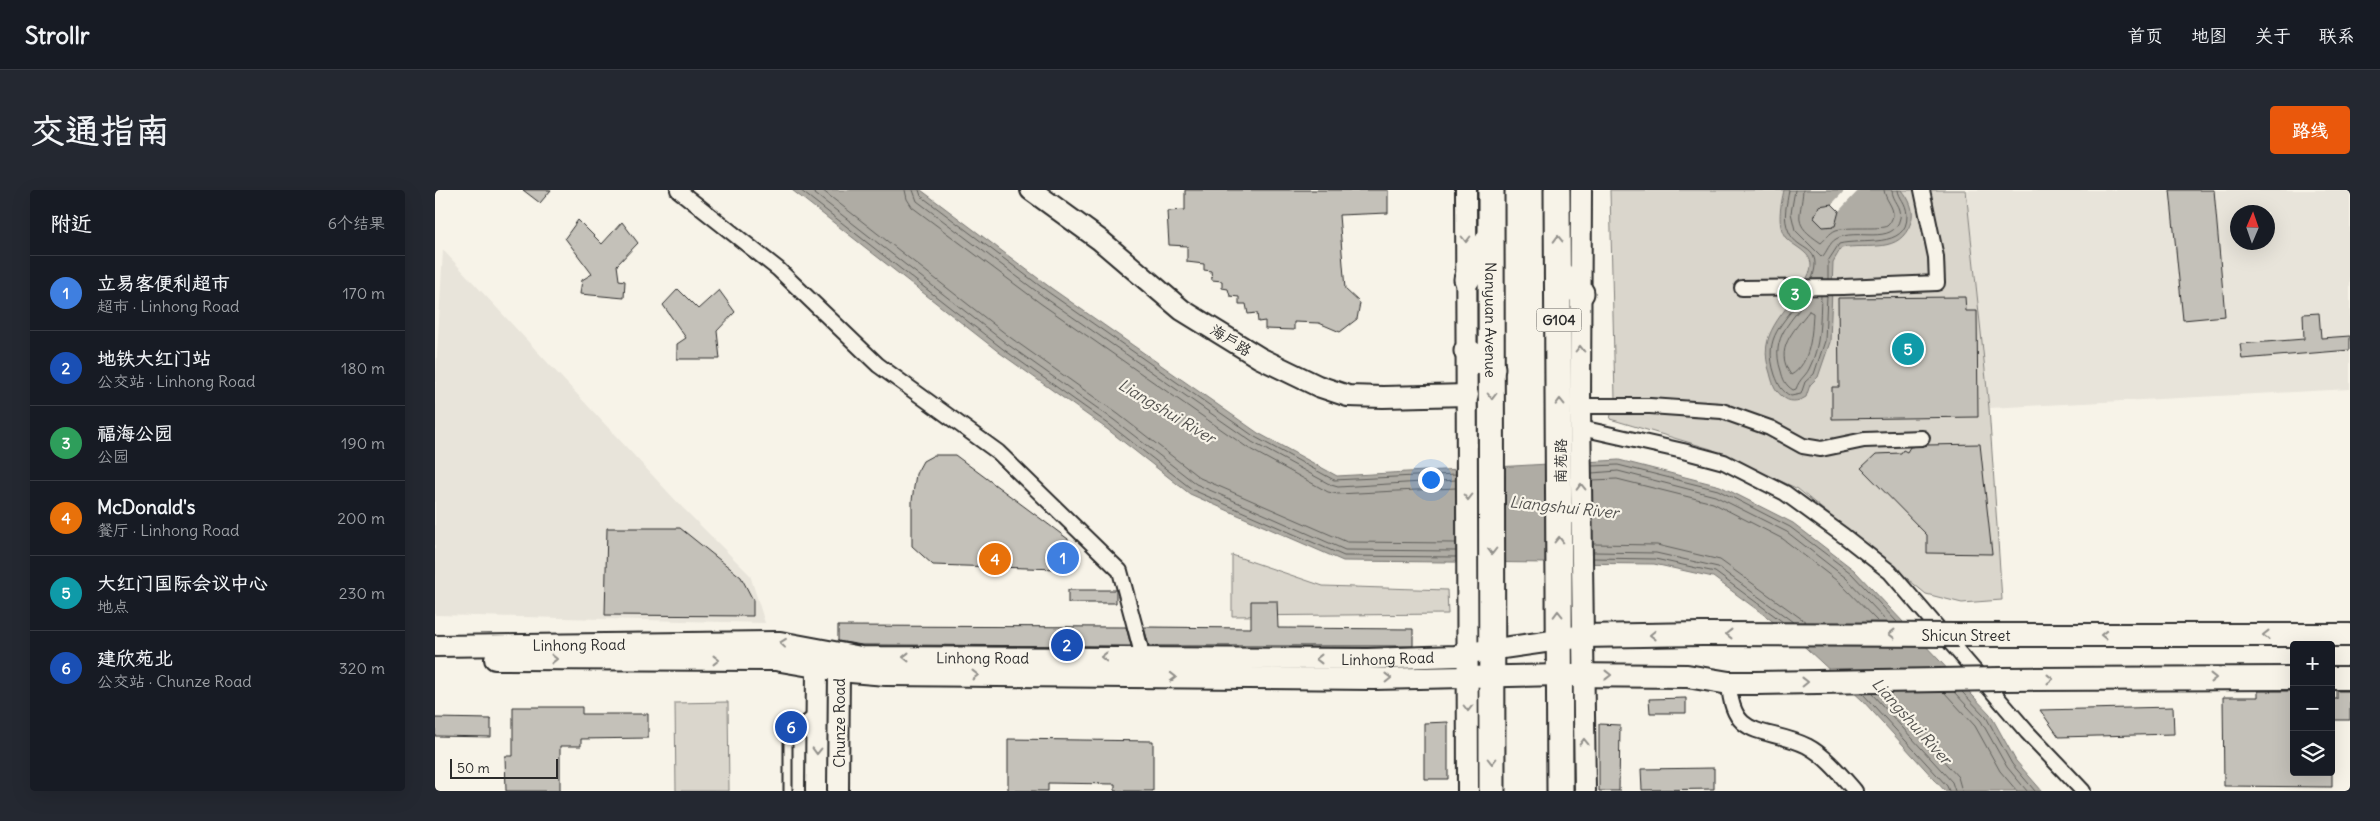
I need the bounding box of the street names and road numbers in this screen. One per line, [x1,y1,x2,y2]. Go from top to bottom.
street label: Nanyuan Avenue [1482,262,1501,378]
road number: G104 [1537,308,1581,332]
street label: 海户路 [1207,320,1255,360]
street label: 南苑路 [1551,438,1570,484]
street label: Shicun Street [1921,626,2011,645]
street label: Linhong Road [532,634,626,654]
street label: Linhong Road [1341,647,1435,669]
street label: Linhong Road [936,648,1029,667]
street label: Chunze Road [830,678,849,768]

